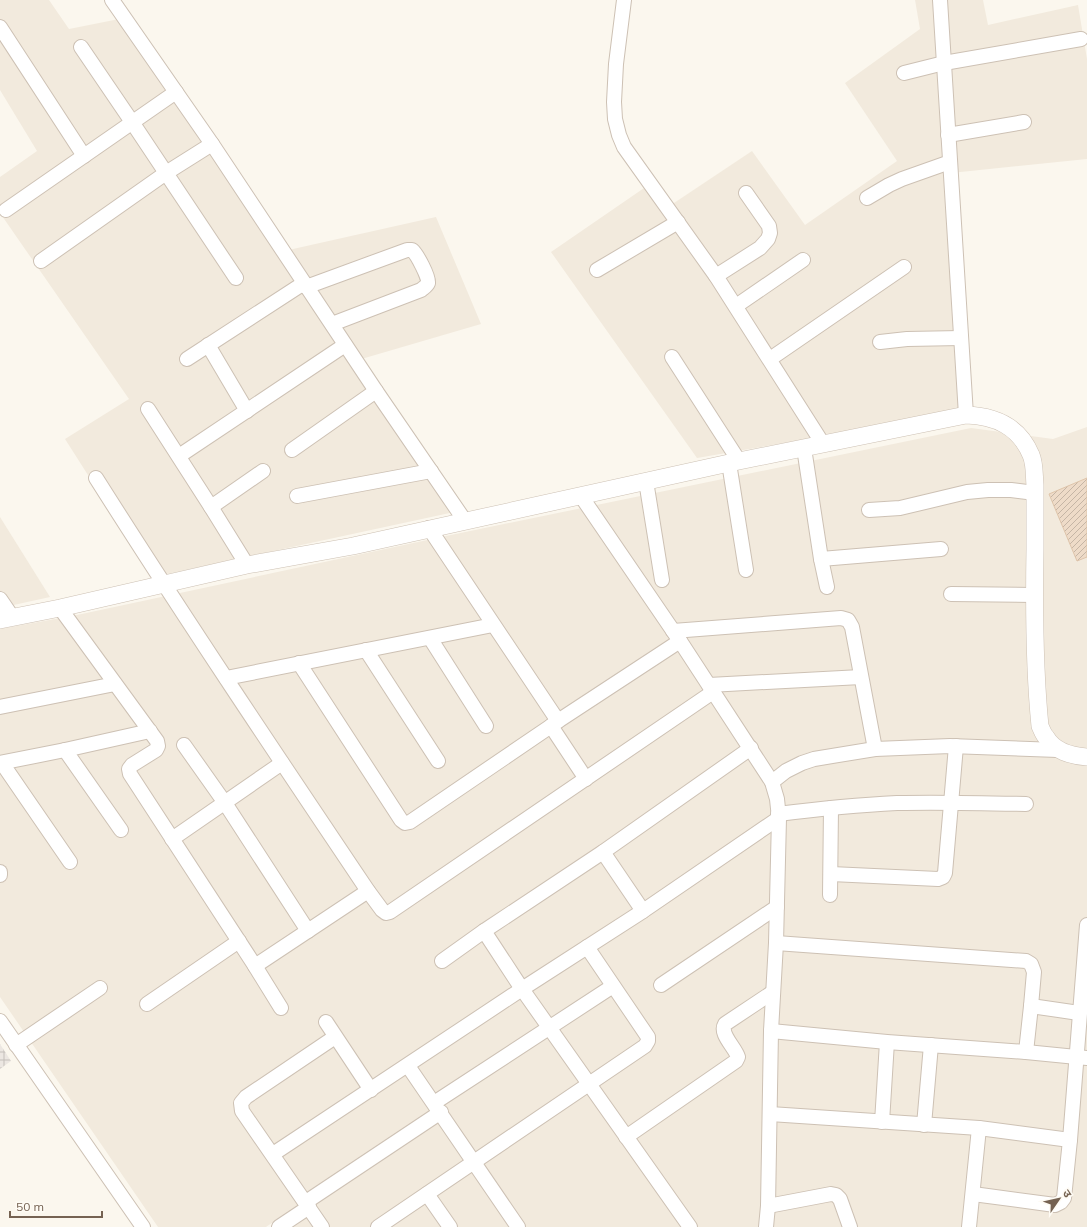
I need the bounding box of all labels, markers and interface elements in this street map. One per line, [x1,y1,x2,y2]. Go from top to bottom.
north arrow [1039,1179,1079,1219]
text: उ [1060,1187,1075,1200]
scale bar [10,1193,102,1219]
text: 50 m [16,1199,44,1214]

